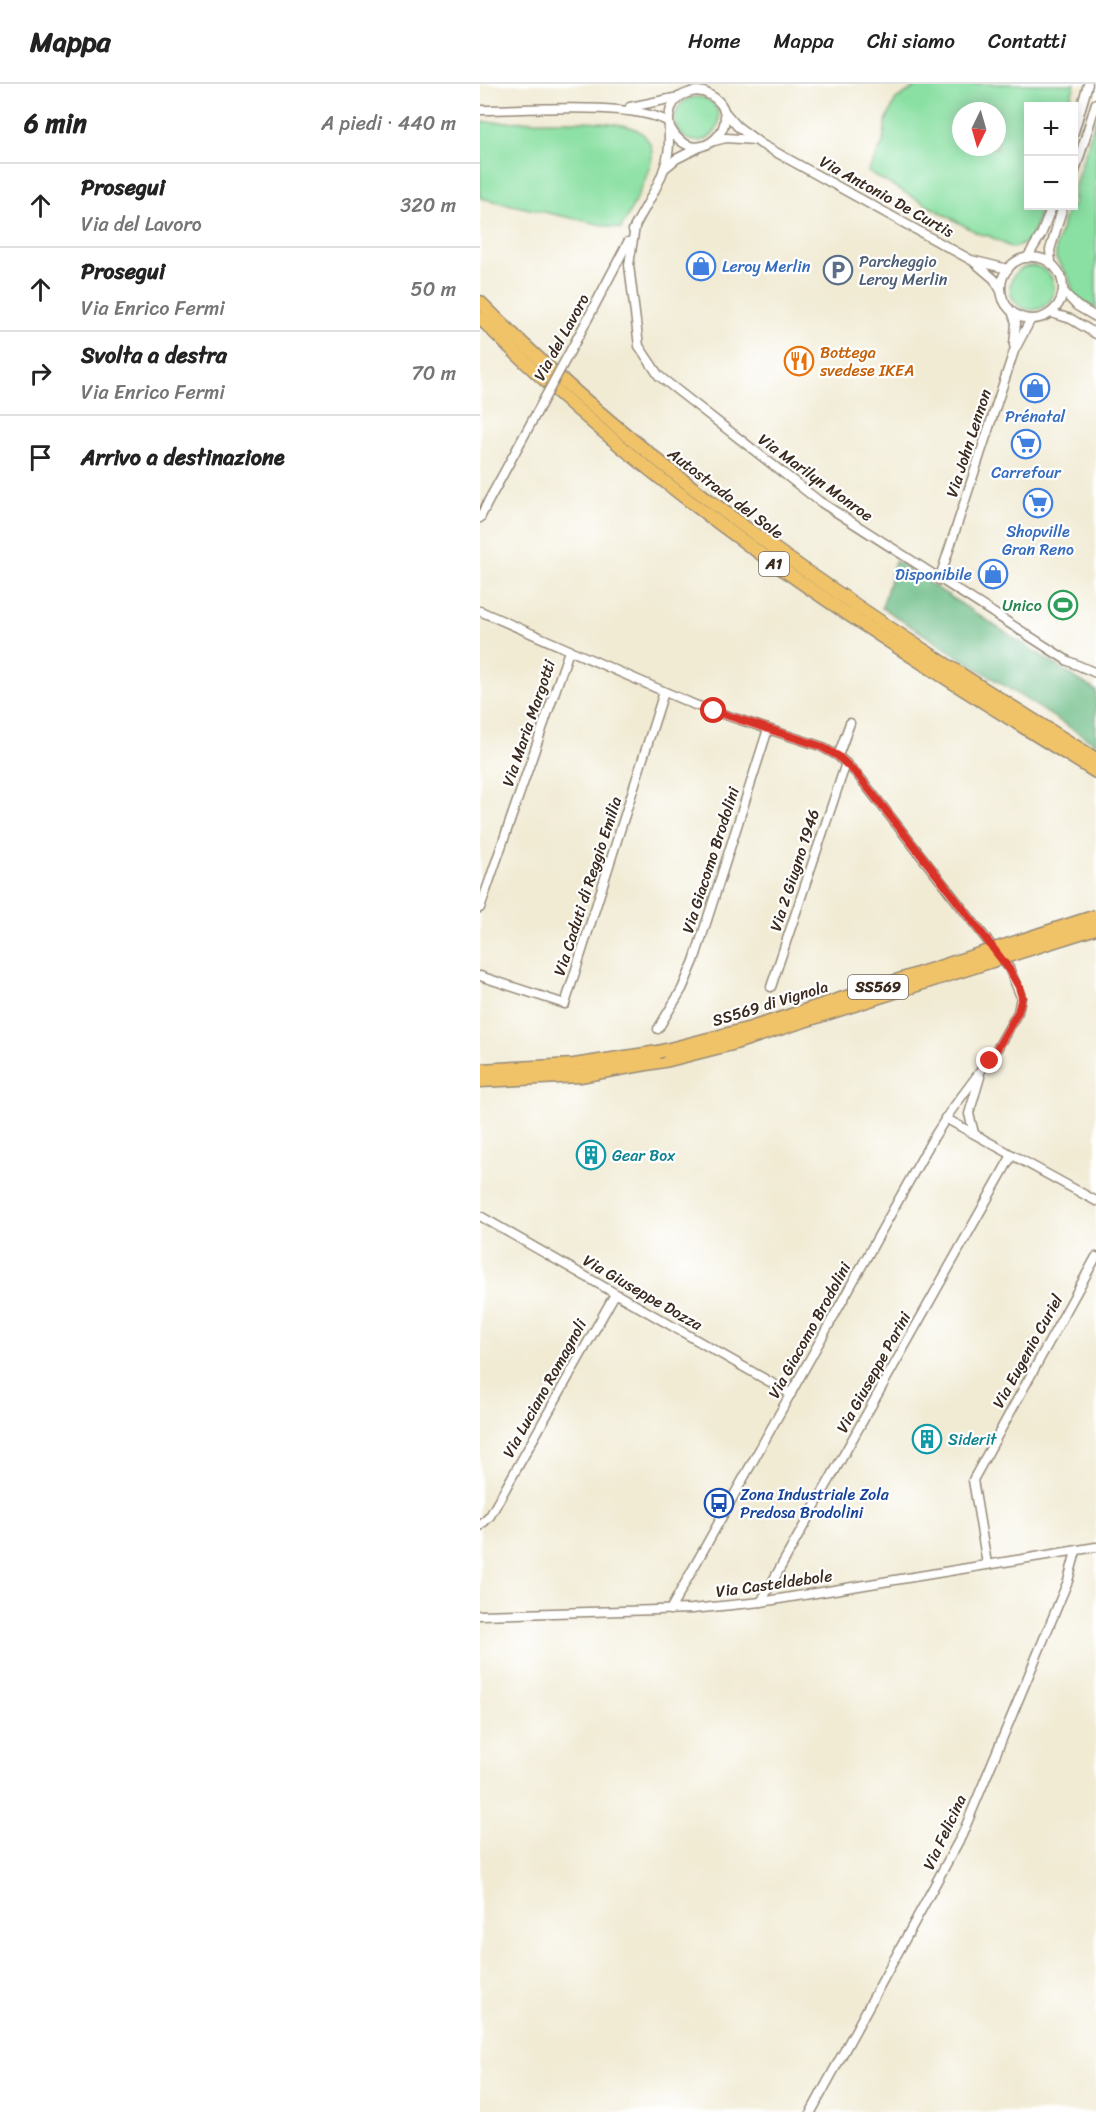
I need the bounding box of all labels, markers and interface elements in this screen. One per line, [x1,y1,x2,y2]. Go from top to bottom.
text: Mappa [30,17,111,66]
text: Home [688,22,740,60]
text: Mappa [773,22,834,60]
text: Chi siamo [867,22,955,60]
text: Contatti [988,22,1066,60]
text: 6 min [24,100,87,146]
north arrow [952,102,1006,156]
map controls [1024,102,1078,210]
button: + [1024,102,1078,156]
text: A piedi · 440 m [321,106,456,141]
street label: Via Antonio De Curtis [814,147,960,246]
button: − [1024,156,1078,210]
text: Prosegui [81,168,165,207]
text: 320 m [400,188,456,223]
icon: ahead [24,189,57,222]
text: Via del Lavoro [81,207,202,242]
place label: Parcheggio Leroy Merlin [859,247,948,294]
shop icon: Leroy Merlin [685,250,717,282]
text: Prosegui [81,252,165,291]
place label: Leroy Merlin [722,252,811,281]
parking icon: Parcheggio Leroy Merlin [822,254,854,286]
text: 50 m [411,272,456,307]
icon: ahead [24,273,57,306]
street label: Via del Lavoro [525,288,598,386]
text: Via Enrico Fermi [81,291,225,326]
text: Svolta a destra [81,336,227,375]
place label: Bottega svedese IKEA [819,338,914,385]
restaurant icon: Bottega svedese IKEA [783,345,815,377]
text: 70 m [411,356,456,391]
icon: right [24,357,57,390]
shop icon: Prénatal [1019,372,1051,404]
text: Via Enrico Fermi [81,375,225,410]
street label: Via John Lennon [937,385,1000,501]
place label: Prénatal [1005,402,1066,431]
street label: Via Marilyn Monroe [752,425,880,529]
supermarket icon: Carrefour [1010,428,1042,460]
text: Arrivo a destinazione [81,438,285,477]
street label: Autostrada del Sole [661,439,790,547]
icon: arrive [24,441,57,474]
place label: Carrefour [991,458,1062,487]
supermarket icon: Shopville Gran Reno [1022,487,1054,519]
place label: Shopville Gran Reno [1002,517,1074,564]
road number: A1 [759,552,789,576]
shop icon: Disponibile [977,558,1009,590]
place label: Disponibile [895,560,972,589]
sports icon: Unico [1047,589,1079,621]
place label: Unico [1002,591,1042,620]
street label: Via Maria Margotti [493,655,564,790]
route start [700,697,726,723]
street label: Via Giacomo Brodolini [673,783,748,937]
street label: Via Caduti di Reggio Emilia [545,793,630,980]
street label: Via 2 Giugno 1946 [761,805,828,935]
street label: SS569 di Vignola [708,972,832,1035]
road number: SS569 [848,975,908,999]
route end [976,1047,1002,1073]
building icon: Gear Box [575,1139,607,1171]
place label: Gear Box [612,1141,676,1170]
street label: Via Giuseppe Dozza [577,1246,709,1339]
street label: Via Giacomo Brodolini [760,1256,859,1404]
street label: Via Eugenio Curiel [984,1288,1071,1414]
street label: Via Giuseppe Parini [828,1306,919,1438]
street label: Via Luciano Romagnoli [494,1313,595,1463]
building icon: Siderit [911,1423,943,1455]
place label: Siderit [948,1425,997,1454]
place label: Zona Industriale Zola Predosa Brodolini [740,1480,890,1527]
bus stop icon: Zona Industriale Zola Predosa Brodolini [703,1487,735,1519]
street label: Via Casteldebole [714,1561,834,1606]
street label: Via Felicina [914,1790,975,1875]

